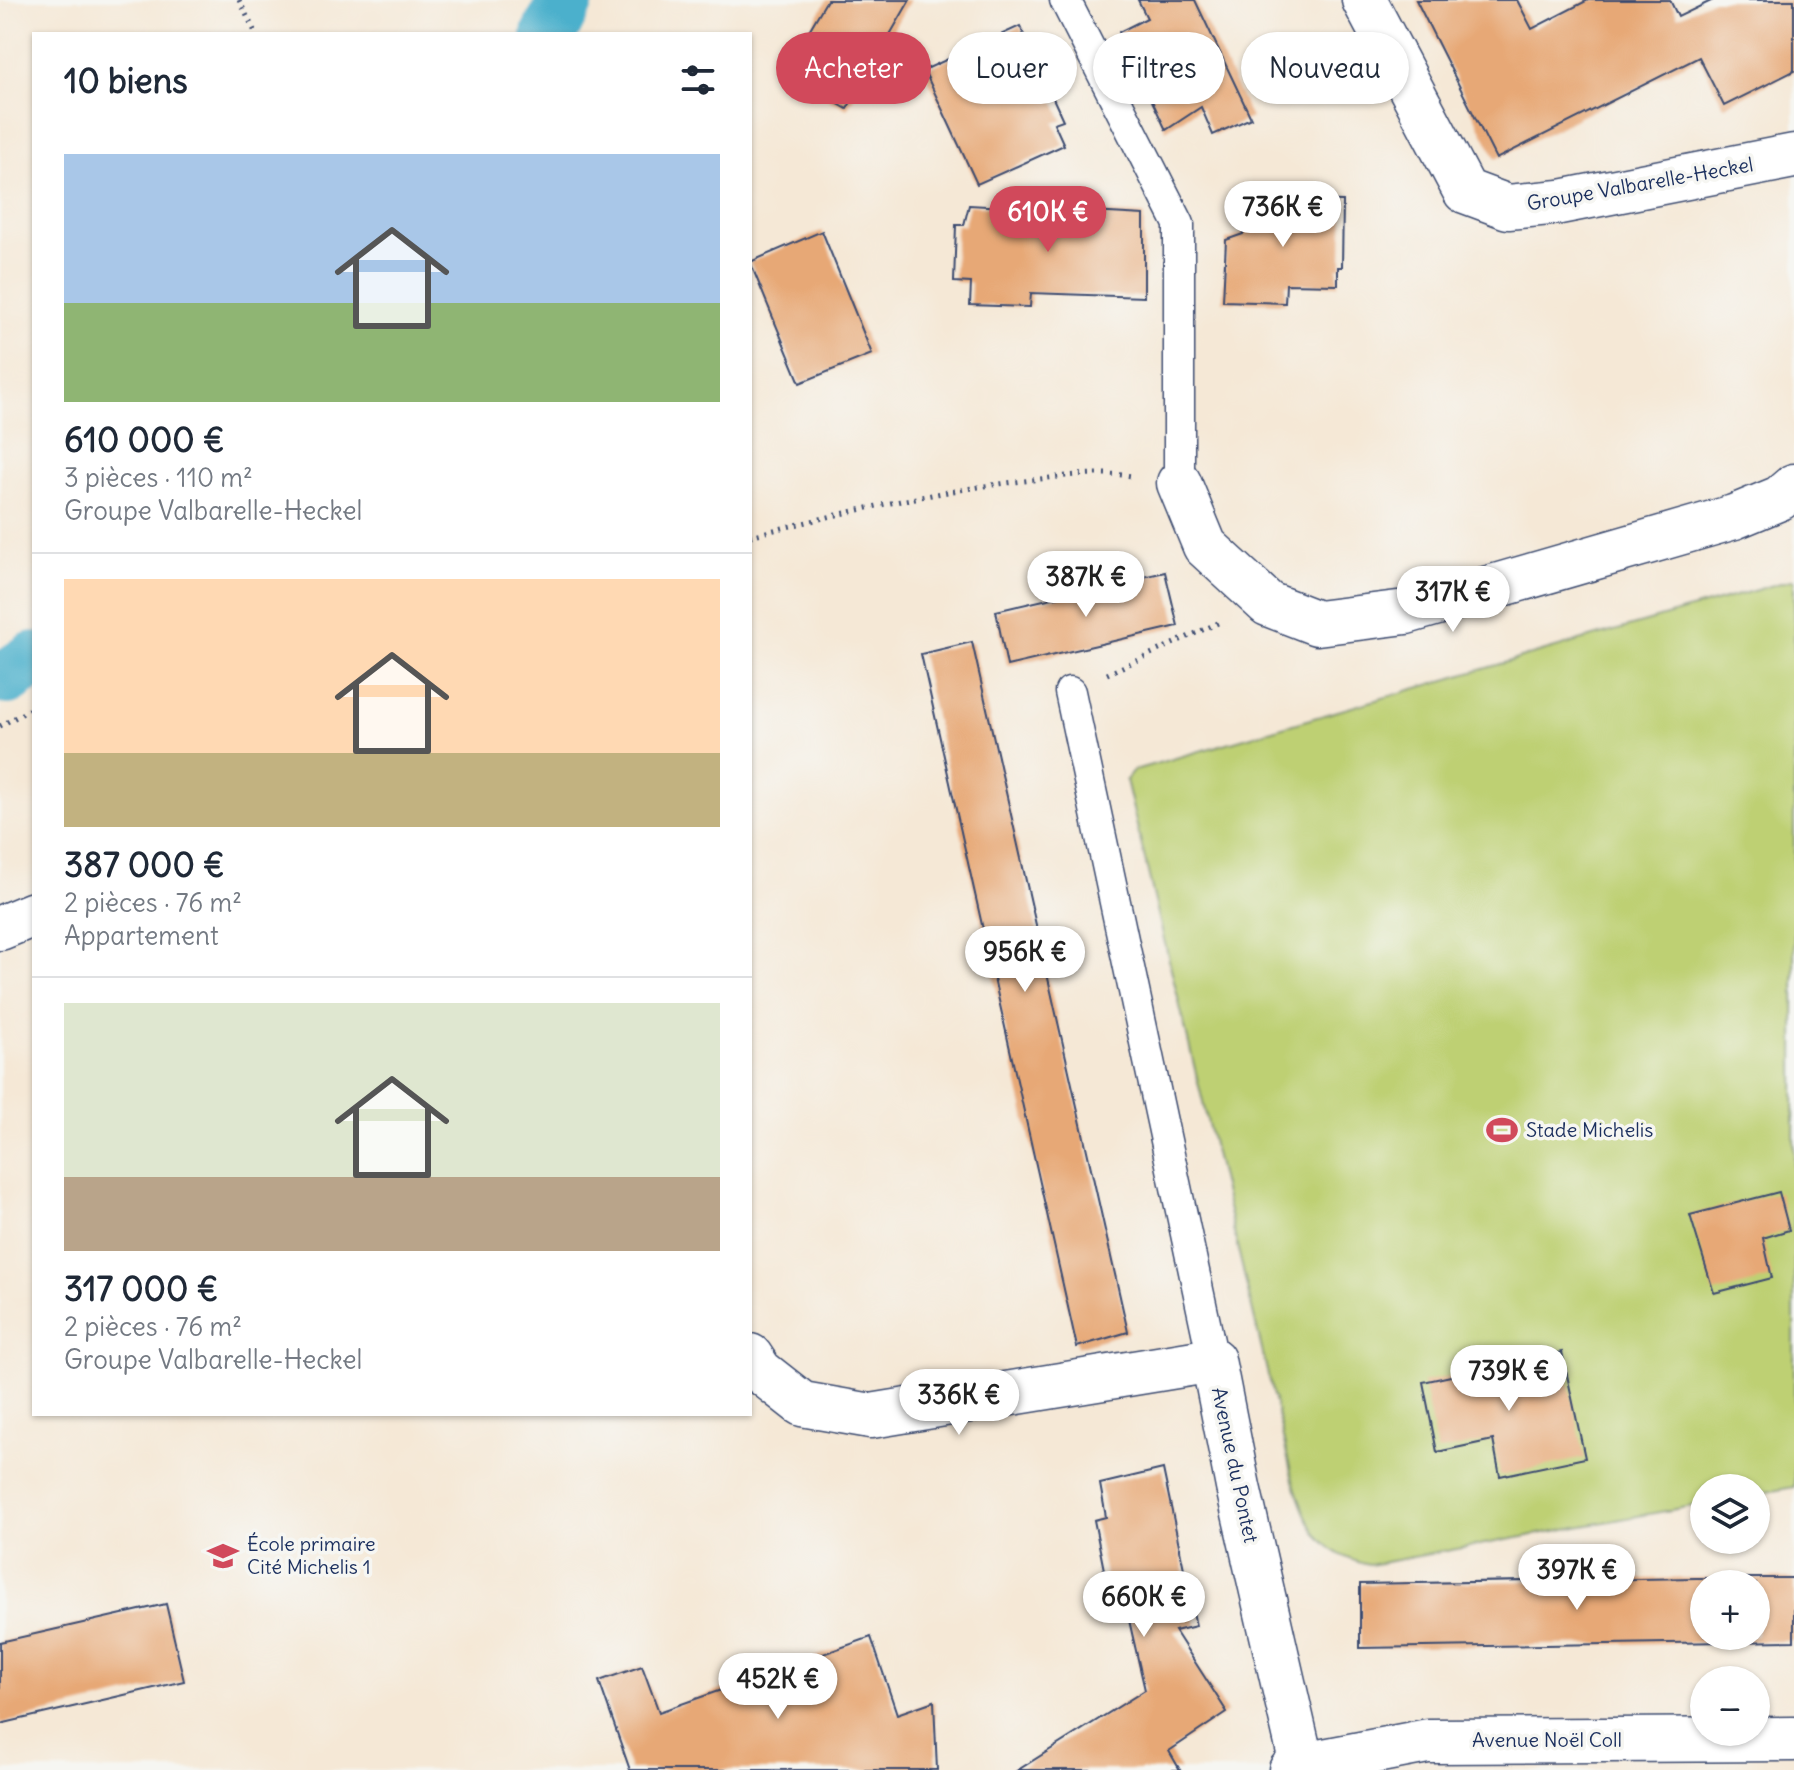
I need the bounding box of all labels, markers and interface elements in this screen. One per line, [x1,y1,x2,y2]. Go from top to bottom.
chip: Acheter [776,32,931,104]
chip: Louer [947,32,1077,104]
chip: Filtres [1093,32,1225,104]
chip: Nouveau [1241,32,1409,104]
icon: filters [676,58,720,102]
text: 10 biens [64,59,188,102]
street label: Groupe Valbarelle-Heckel [1525,151,1755,216]
pin: 736K € [1218,181,1348,249]
pin: 610K € [983,186,1113,254]
text: 736K € [1242,190,1324,223]
text: 610K € [1007,195,1089,228]
icon: home [320,206,464,350]
text: 610 000 € [64,418,225,461]
text: 3 pièces · 110 m² [64,461,253,494]
text: Groupe Valbarelle-Heckel [64,494,362,527]
pin: 387K € [1021,551,1151,619]
text: 387K € [1045,560,1127,593]
pin: 317K € [1388,566,1518,634]
text: 317K € [1415,575,1491,608]
icon: home [320,631,464,775]
text: 387 000 € [64,843,225,886]
text: 2 pièces · 76 m² [64,886,242,919]
text: Appartement [64,919,219,952]
pin: 956K € [960,926,1090,994]
text: 956K € [983,935,1067,968]
icon: home [320,1055,464,1199]
sports icon: Stade Michelis [1485,1113,1519,1147]
place label: Stade Michelis [1526,1117,1653,1142]
text: 317 000 € [64,1267,218,1310]
text: 2 pièces · 76 m² [64,1310,242,1343]
text: Groupe Valbarelle-Heckel [64,1343,362,1376]
pin: 739K € [1444,1345,1574,1413]
text: 739K € [1468,1354,1550,1387]
pin: 336K € [894,1369,1024,1437]
text: 336K € [917,1378,1001,1411]
street label: Avenue du Pontet [1207,1385,1264,1545]
map controls [1690,1474,1770,1746]
button: layers [1690,1474,1770,1554]
place label: École primaire Cité Michelis 1 [247,1531,375,1579]
school or university icon: École primaire Cité Michelis 1 [206,1539,240,1573]
pin: 397K € [1512,1544,1642,1612]
text: 397K € [1536,1553,1618,1586]
button: + [1690,1570,1770,1650]
pin: 660K € [1079,1571,1209,1639]
text: 660K € [1101,1580,1187,1613]
pin: 452K € [713,1653,843,1721]
text: 452K € [736,1662,820,1695]
button: − [1690,1666,1770,1746]
street label: Avenue Noël Coll [1472,1727,1622,1752]

